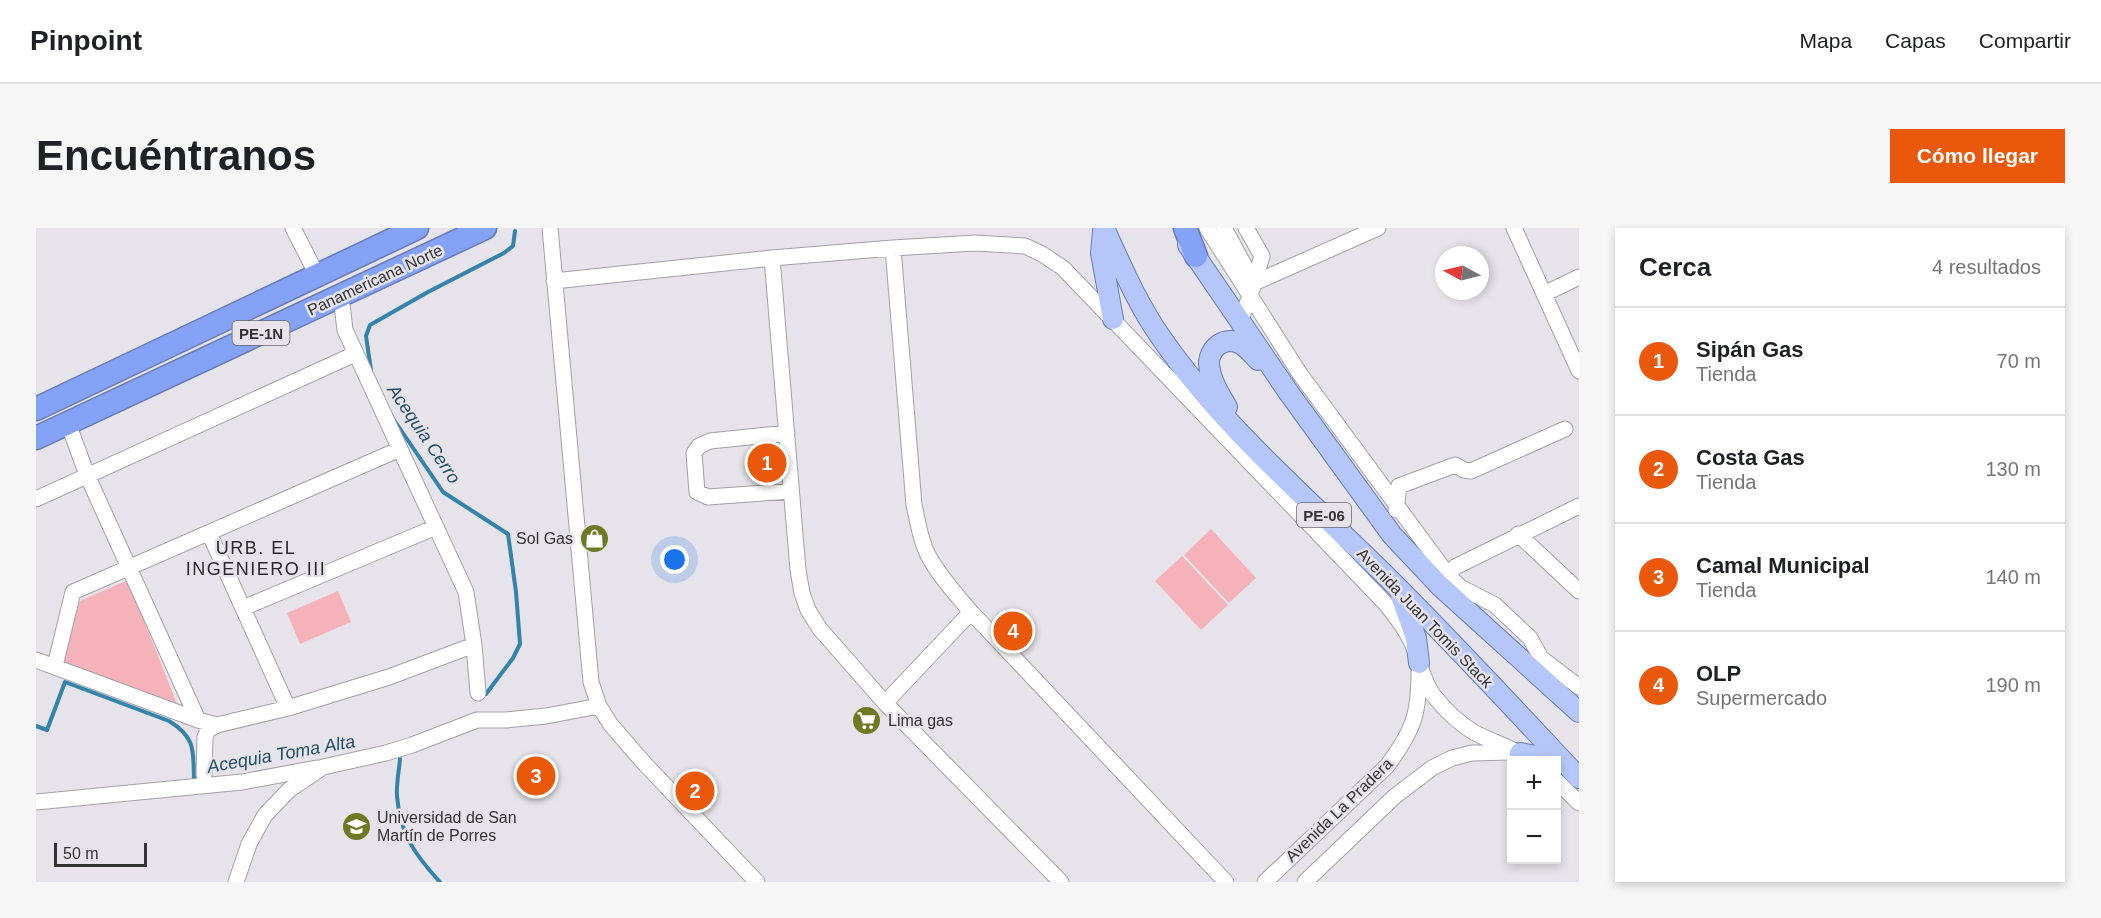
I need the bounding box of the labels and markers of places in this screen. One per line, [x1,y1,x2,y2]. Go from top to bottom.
pin: 1 [748,440,786,486]
shop icon: Sol Gas [578,522,610,554]
place label: Sol Gas [516,530,573,547]
pin: 4 [994,608,1032,654]
supermarket icon: Lima gas [851,704,883,736]
place label: Lima gas [888,712,953,729]
pin: 3 [516,754,556,798]
pin: 2 [676,768,714,814]
place label: Universidad de San Martín de Porres [377,809,517,844]
school or university icon: Universidad de San Martín de Porres [340,810,372,842]

